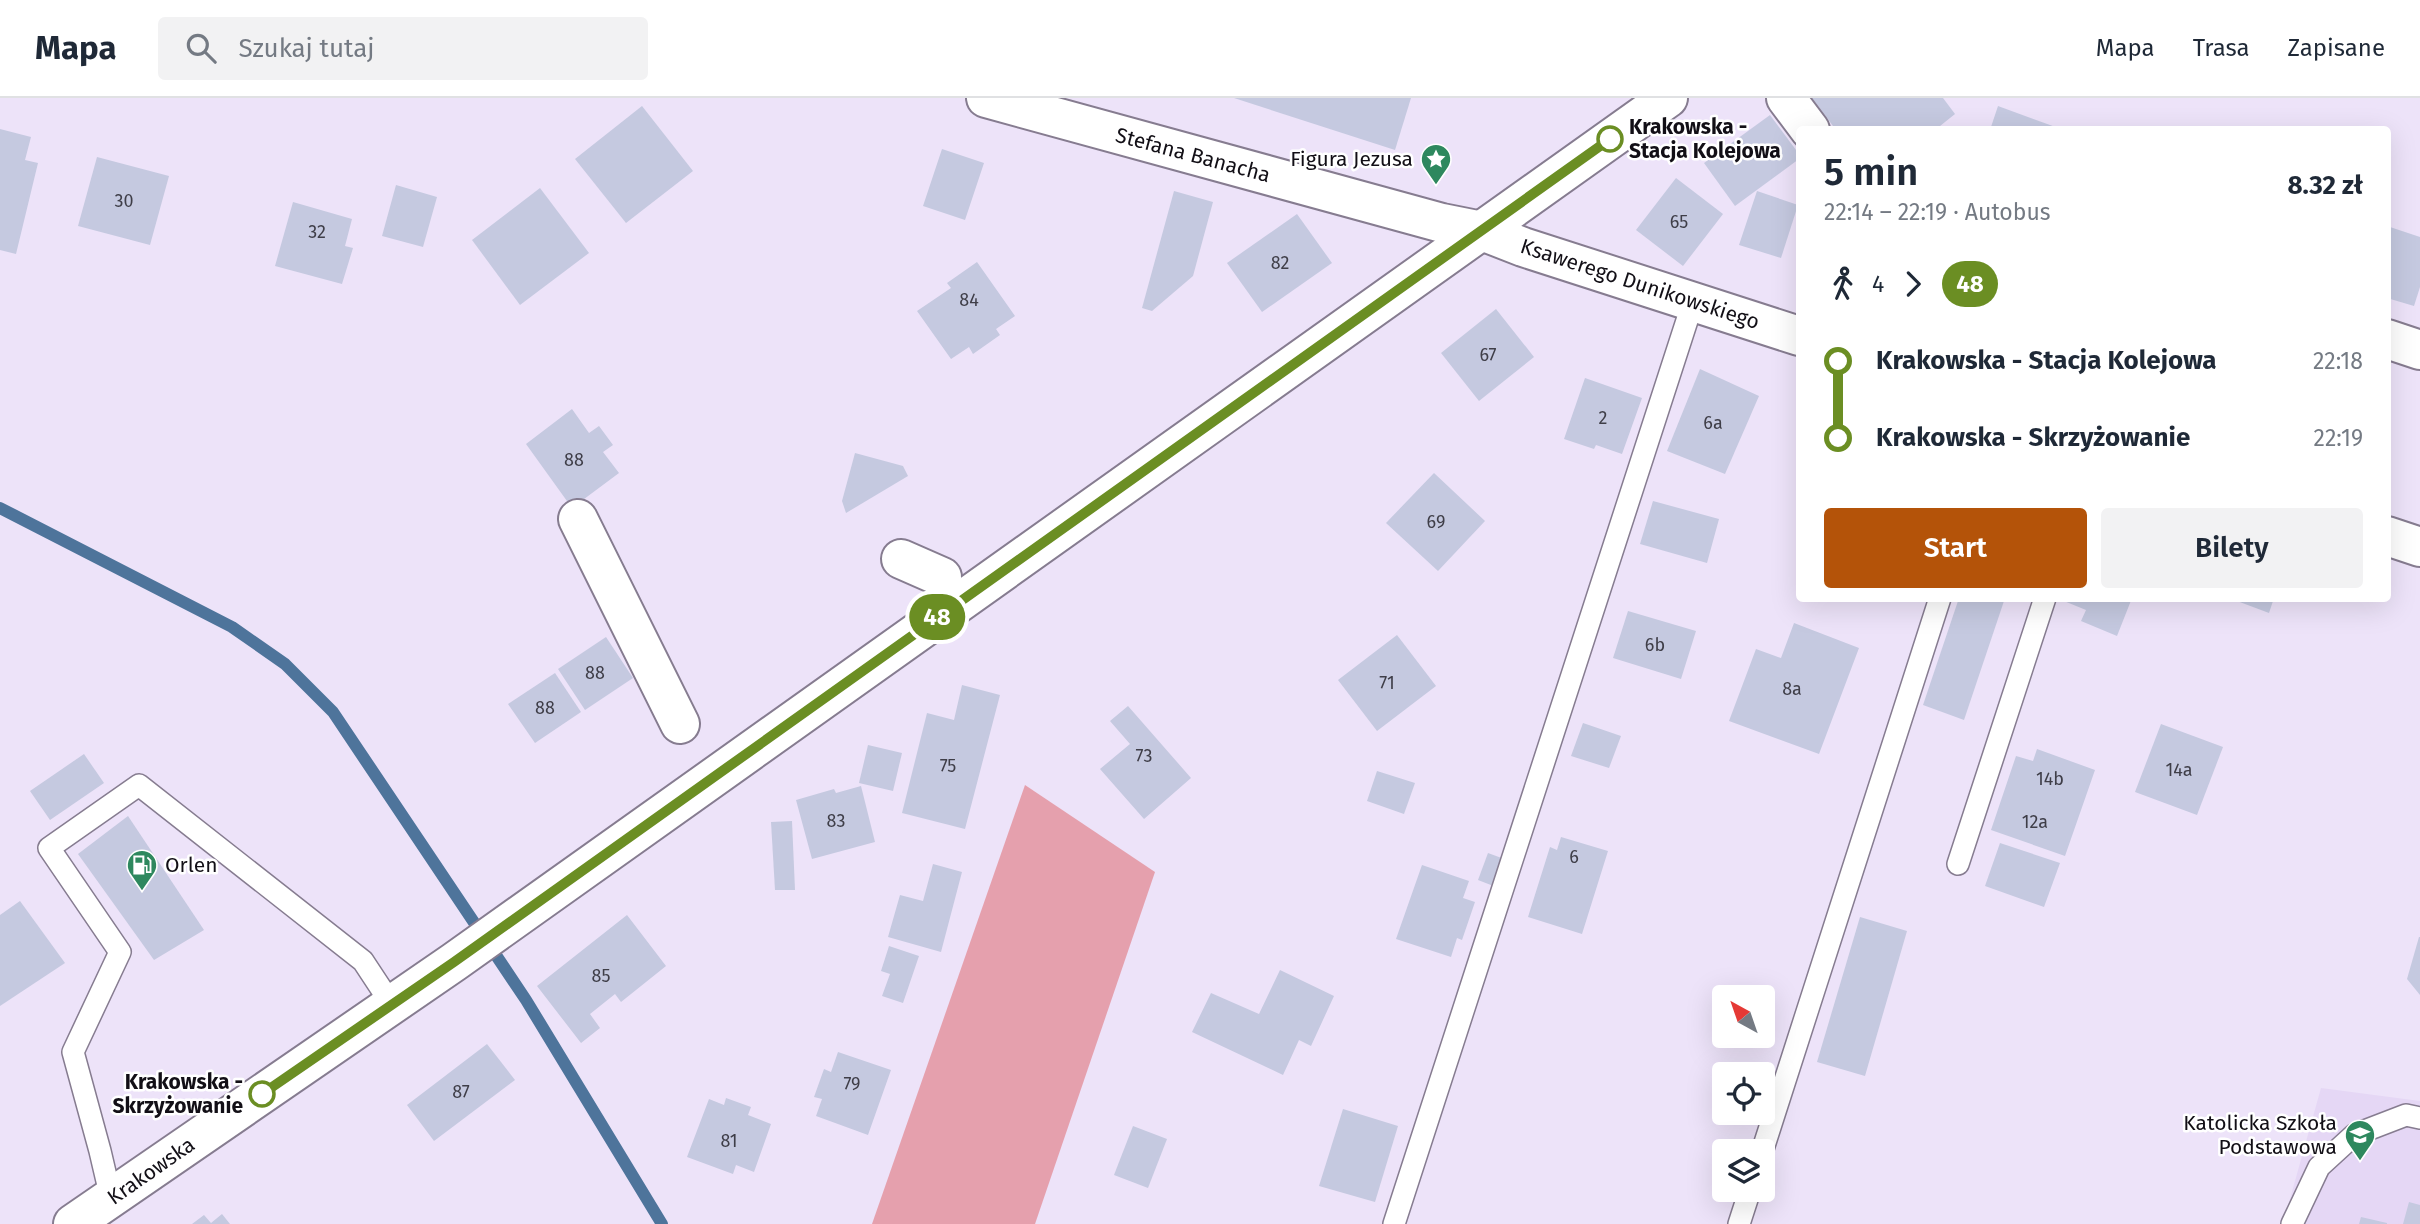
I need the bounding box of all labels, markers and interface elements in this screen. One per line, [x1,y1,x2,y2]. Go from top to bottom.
search box [158,17,648,80]
text: Mapa [35,28,116,68]
icon: search [182,29,220,67]
text: Szukaj tutaj [238,33,375,64]
text: Mapa [2096,34,2155,62]
text: Trasa [2193,34,2250,62]
text: Zapisane [2288,34,2385,62]
place label: Krakowska - Stacja Kolejowa [1629,114,1781,164]
street label: Stefana Banacha [1113,122,1273,188]
marker: Krakowska - Stacja Kolejowa [1597,126,1623,152]
place icon: Figura Jezusa [1419,142,1453,186]
place label: Figura Jezusa [1290,146,1413,172]
text: 5 min [1824,149,1918,195]
text: 8.32 zł [2287,170,2363,201]
house number: 30 [114,190,134,212]
text: 22:14 – 22:19 · Autobus [1824,198,2051,226]
house number: 65 [1670,211,1688,233]
house number: 32 [308,221,326,243]
street label: Ksawerego Dunikowskiego [1517,233,1763,335]
house number: 82 [1271,252,1289,274]
icon: walk [1824,265,1862,303]
icon: forward [1894,265,1932,303]
text: 4 [1872,270,1884,298]
text: 48 [1956,270,1984,298]
house number: 84 [959,289,979,311]
house number: 67 [1479,344,1497,366]
text: Krakowska - Stacja Kolejowa [1876,345,2217,376]
text: 22:18 [2313,347,2363,375]
house number: 2 [1599,407,1608,429]
house number: 6a [1703,412,1723,434]
text: Krakowska - Skrzyżowanie [1876,422,2190,453]
text: 22:19 [2314,424,2363,452]
house number: 88 [564,449,584,471]
button: Start [1824,508,2087,588]
button: Bilety [2101,508,2363,588]
house number: 69 [1427,511,1445,533]
line badge: 48 [906,594,968,640]
text: 48 [923,603,951,631]
house number: 6b [1645,634,1665,656]
house number: 88 [585,662,605,684]
house number: 71 [1379,672,1395,694]
house number: 8a [1782,678,1802,700]
house number: 88 [535,697,555,719]
house number: 73 [1136,745,1152,767]
house number: 75 [940,755,956,777]
house number: 14a [2165,759,2193,781]
house number: 14b [2036,768,2064,790]
house number: 83 [827,810,845,832]
house number: 12a [2022,811,2048,833]
house number: 6 [1569,846,1579,868]
fuel station icon: Orlen [125,848,159,892]
place label: Orlen [165,852,217,878]
house number: 85 [592,965,610,987]
north arrow [1712,985,1774,1048]
map controls [1712,985,1775,1202]
button: locate [1712,1062,1775,1125]
place label: Krakowska - Skrzyżowanie [112,1069,243,1119]
house number: 79 [843,1073,861,1095]
marker: Krakowska - Skrzyżowanie [249,1081,275,1107]
house number: 87 [452,1081,470,1103]
place label: Katolicka Szkoła Podstawowa [2183,1110,2337,1160]
school or university icon: Katolicka Szkoła Podstawowa [2343,1118,2377,1162]
house number: 81 [720,1130,738,1152]
street label: Krakowska [102,1131,200,1211]
button: layers [1712,1139,1775,1202]

